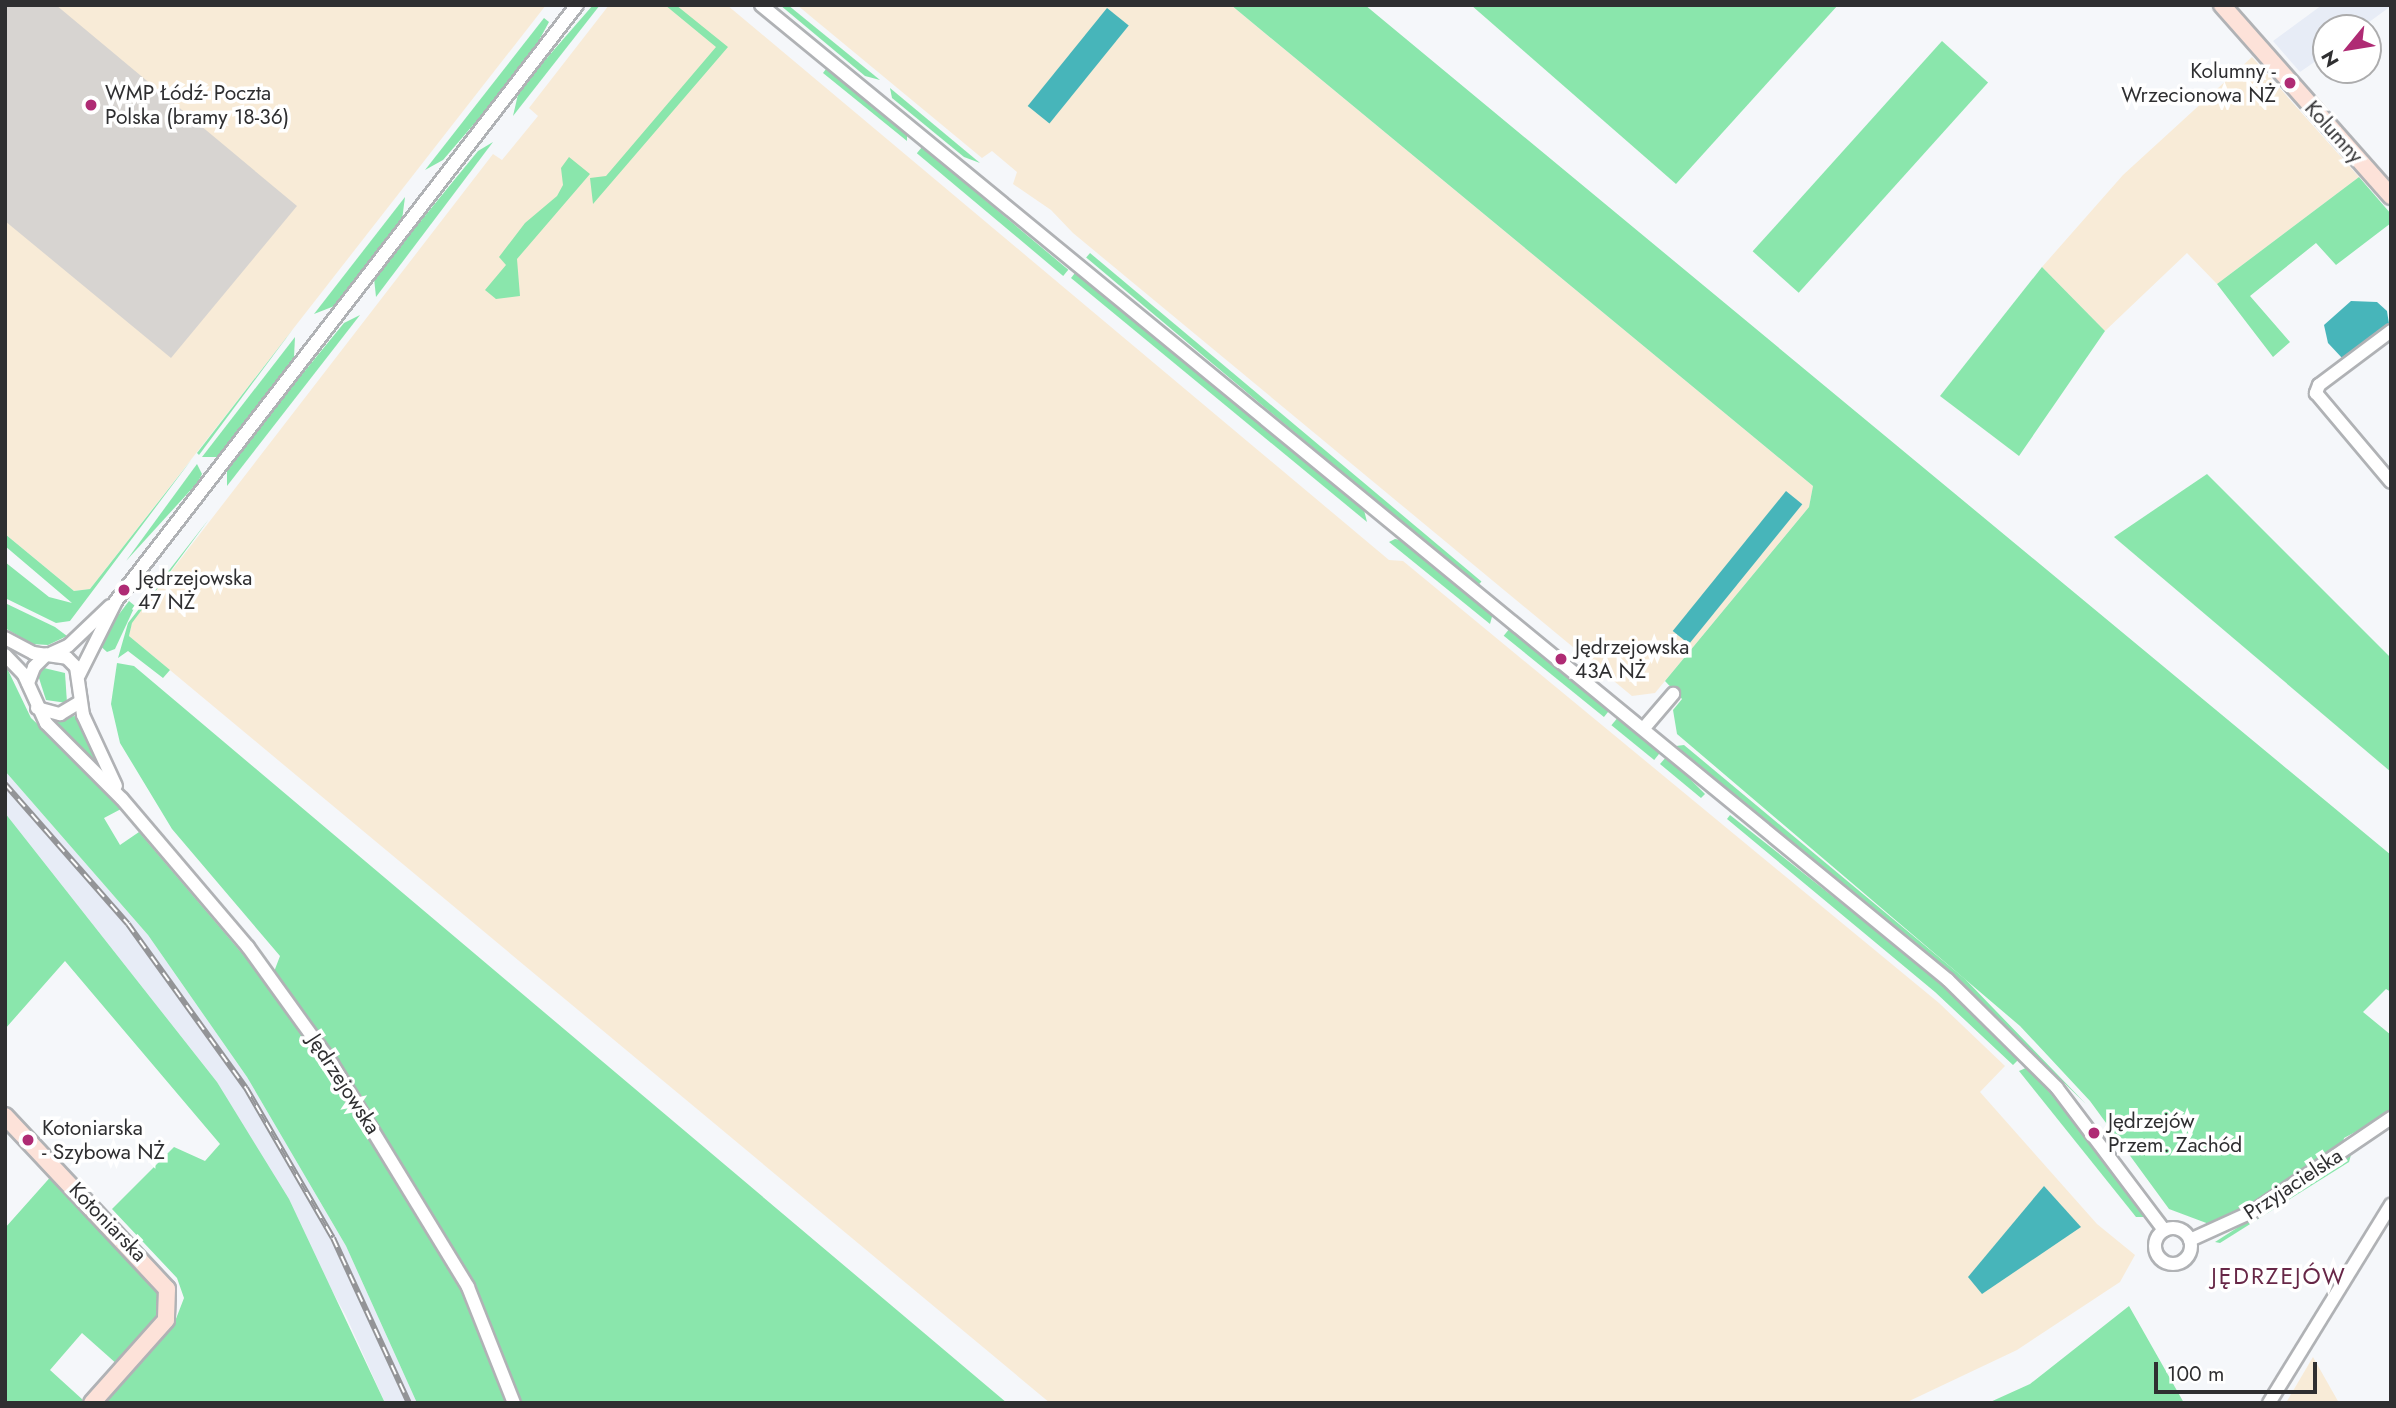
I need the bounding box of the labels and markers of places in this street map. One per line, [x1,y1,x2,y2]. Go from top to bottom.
place label: Kolumny - Wrzecionowa NŻ [2121,58,2276,108]
marker: Kolumny - Wrzecionowa NŻ [2282,75,2298,91]
place label: WMP Łódź- Poczta Polska (bramy 18-36) [105,80,289,130]
marker: WMP Łódź- Poczta Polska (bramy 18-36) [83,97,99,113]
place label: Jędrzejowska 47 NŻ [138,565,252,615]
marker: Jędrzejowska 47 NŻ [116,582,132,598]
place label: Jędrzejowska 43A NŻ [1575,634,1689,684]
marker: Jędrzejowska 43A NŻ [1553,651,1569,667]
place label: Jędrzejów Przem. Zachód [2108,1108,2242,1158]
place label: Kotoniarska - Szybowa NŻ [42,1115,165,1165]
marker: Jędrzejów Przem. Zachód [2086,1125,2102,1141]
marker: Kotoniarska - Szybowa NŻ [20,1132,36,1148]

